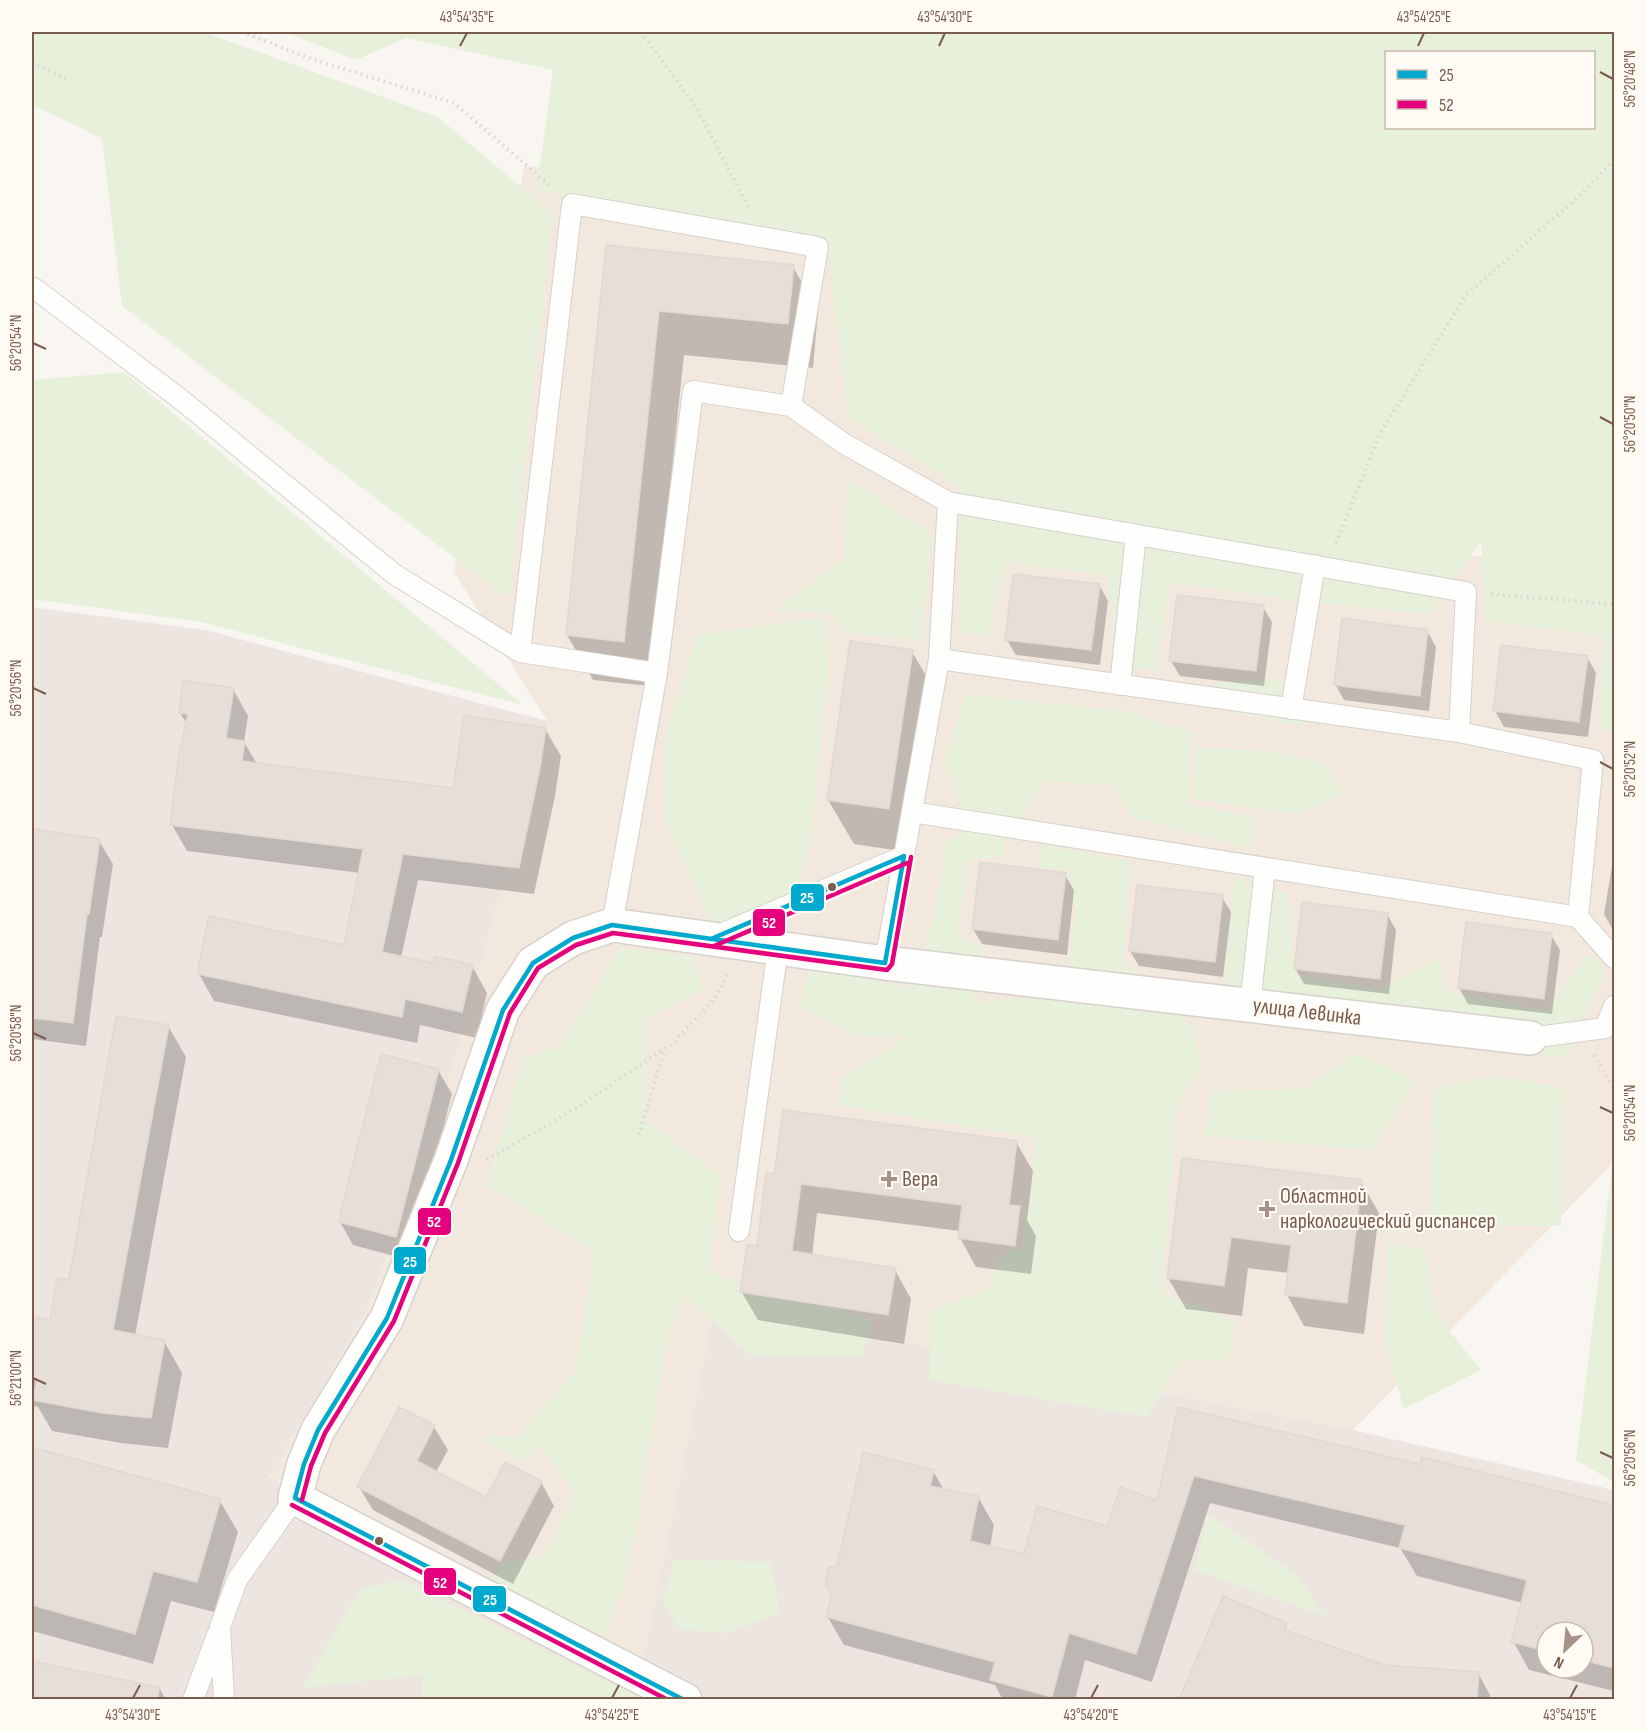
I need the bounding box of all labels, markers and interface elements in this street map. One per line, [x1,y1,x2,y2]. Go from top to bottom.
text: 43°54'35"E [440,8,494,27]
text: 43°54'30"E [917,8,973,27]
text: 43°54'25"E [1397,8,1451,27]
text: 56°20'48"N [1621,50,1640,108]
legend [1385,51,1595,129]
text: 25 [1439,65,1454,86]
text: 52 [1439,95,1454,116]
text: 56°20'54"N [7,315,26,371]
text: 56°20'50"N [1621,395,1640,453]
text: 56°20'56"N [7,660,26,716]
text: 56°20'52"N [1621,741,1640,797]
unlabelled marker [826,881,838,893]
line badge: 25 [790,883,825,912]
text: 25 [800,889,814,908]
line badge: 52 [752,908,786,937]
text: 52 [762,914,776,933]
street label: улица Левинка [1251,992,1363,1032]
text: 56°20'58"N [7,1005,26,1061]
text: 56°20'54"N [1621,1085,1640,1141]
place label: Вера [902,1166,938,1193]
marker: Вера [880,1170,898,1188]
place label: Областной наркологический диспансер [1280,1183,1496,1235]
marker: Областной наркологический диспансер [1258,1200,1276,1218]
line badge: 52 [417,1207,452,1236]
text: 52 [427,1213,441,1232]
line badge: 25 [393,1246,427,1275]
text: 25 [403,1253,417,1272]
text: 56°21'00"N [7,1350,26,1406]
text: 56°20'56"N [1621,1430,1640,1486]
unlabelled marker [373,1535,385,1547]
line badge: 52 [423,1567,457,1596]
text: 52 [433,1574,447,1593]
line badge: 25 [472,1585,507,1613]
text: 25 [483,1591,497,1610]
north arrow [1535,1620,1595,1680]
text: N [1551,1652,1567,1673]
text: 43°54'30"E [105,1706,161,1725]
text: 43°54'25"E [585,1706,639,1725]
text: 43°54'20"E [1063,1706,1119,1725]
text: 43°54'15"E [1543,1706,1597,1725]

